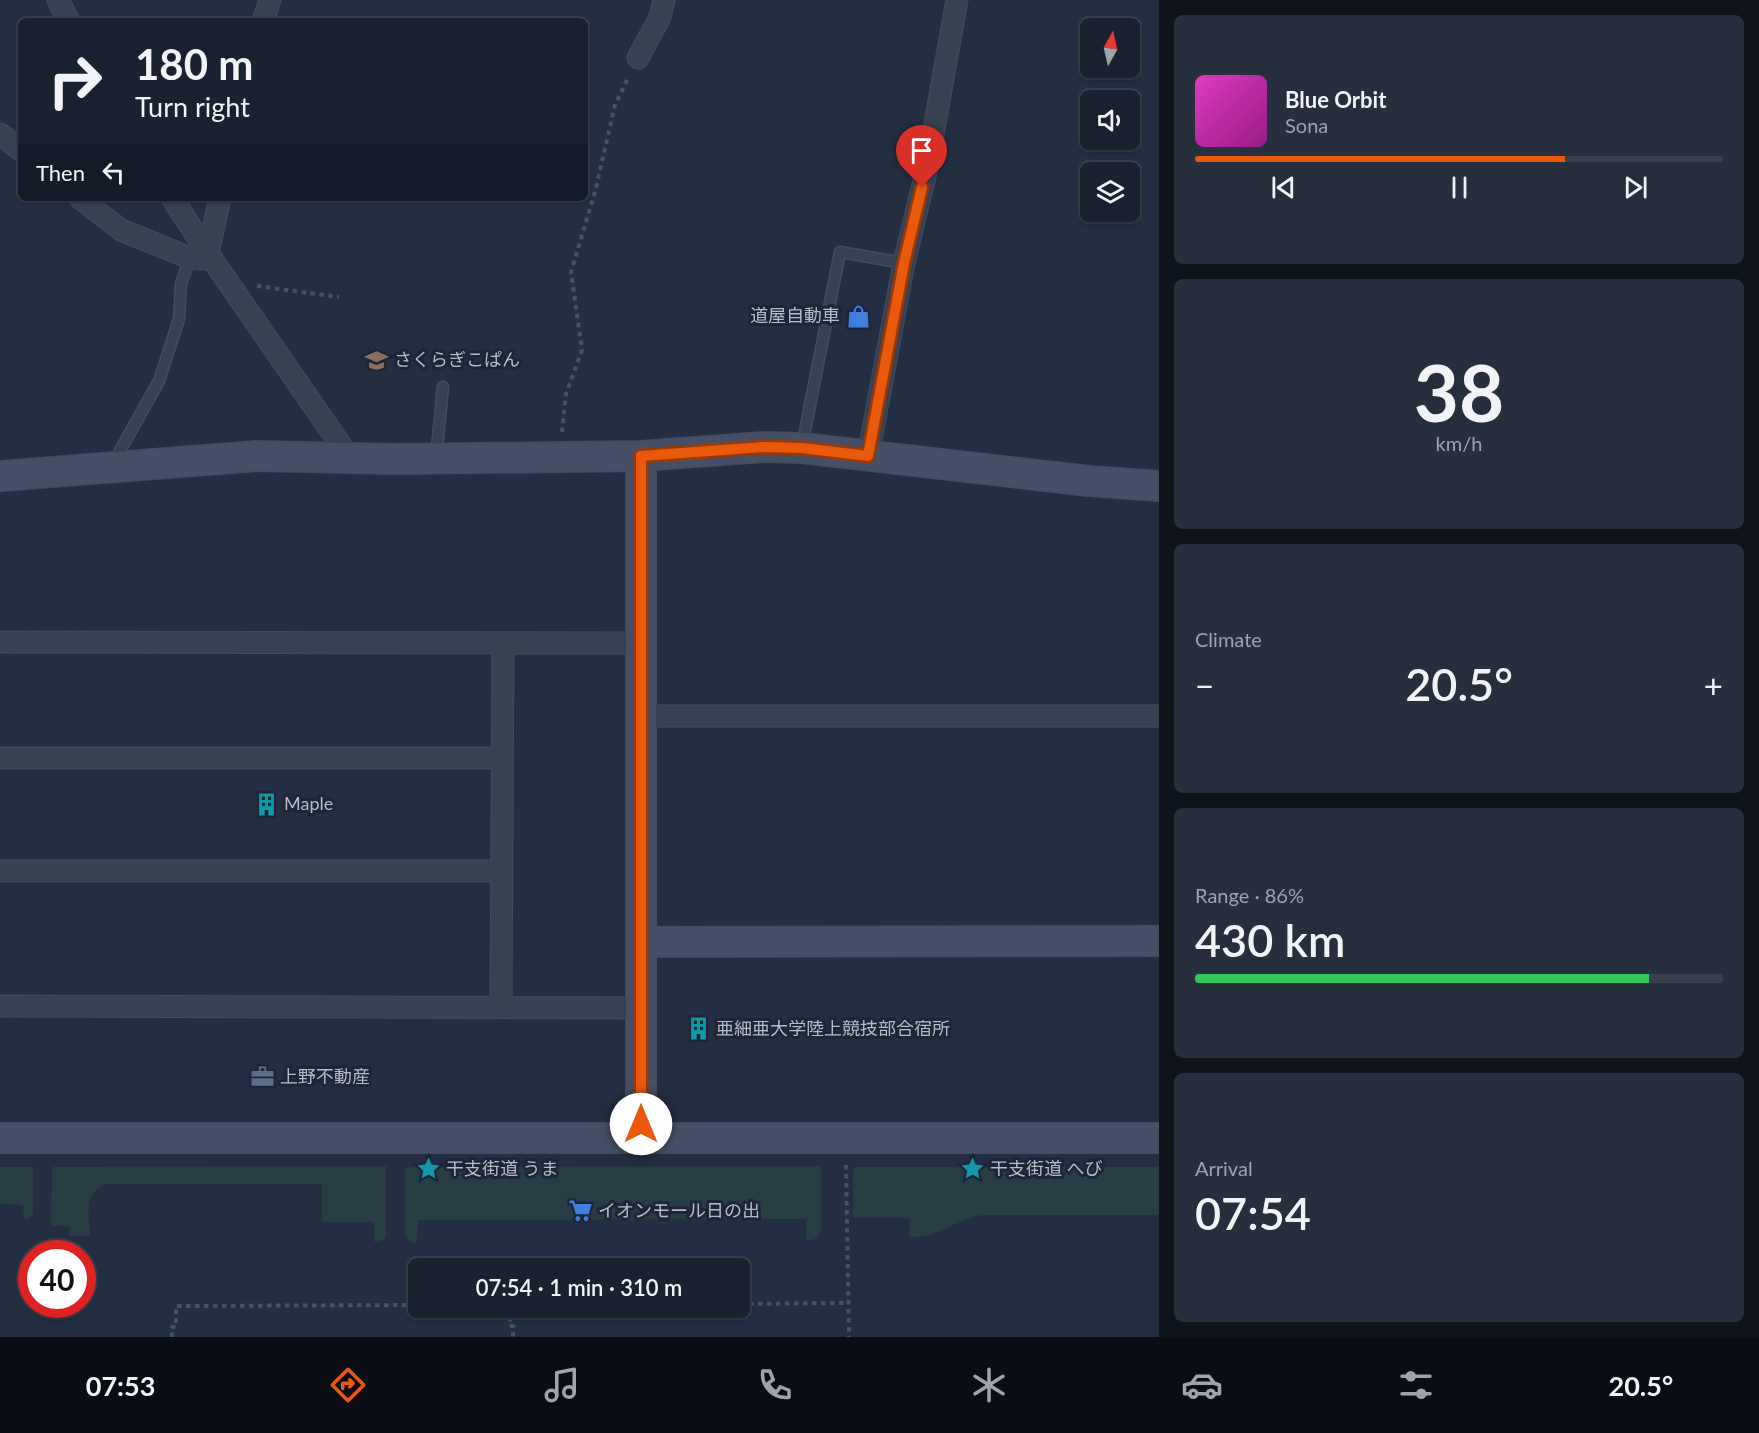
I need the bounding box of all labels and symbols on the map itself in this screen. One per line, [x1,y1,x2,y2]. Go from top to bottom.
north arrow [1080,18,1140,78]
pin [896,125,947,187]
shop icon: 道屋自動車 [845,303,871,329]
place label: 道屋自動車 [750,304,840,326]
school or university icon: さくらぎこぱん [363,347,389,373]
place label: さくらぎこぱん [394,348,520,370]
building icon: Maple [253,791,279,817]
place label: Maple [284,792,333,814]
building icon: 亜細亜大学陸上競技部合宿所 [685,1016,711,1042]
place label: 亜細亜大学陸上競技部合宿所 [716,1017,950,1039]
office icon: 上野不動産 [249,1064,275,1090]
place label: 上野不動産 [280,1065,370,1087]
position arrow [609,1092,673,1156]
place icon: 干支街道 うま [415,1156,441,1182]
place icon: 干支街道 へび [959,1156,985,1182]
place label: 干支街道 うま [446,1157,559,1179]
place label: 干支街道 へび [990,1157,1103,1179]
supermarket icon: イオンモール日の出 [567,1198,593,1224]
place label: イオンモール日の出 [598,1199,760,1221]
speed limit sign: 40 [18,1240,96,1318]

